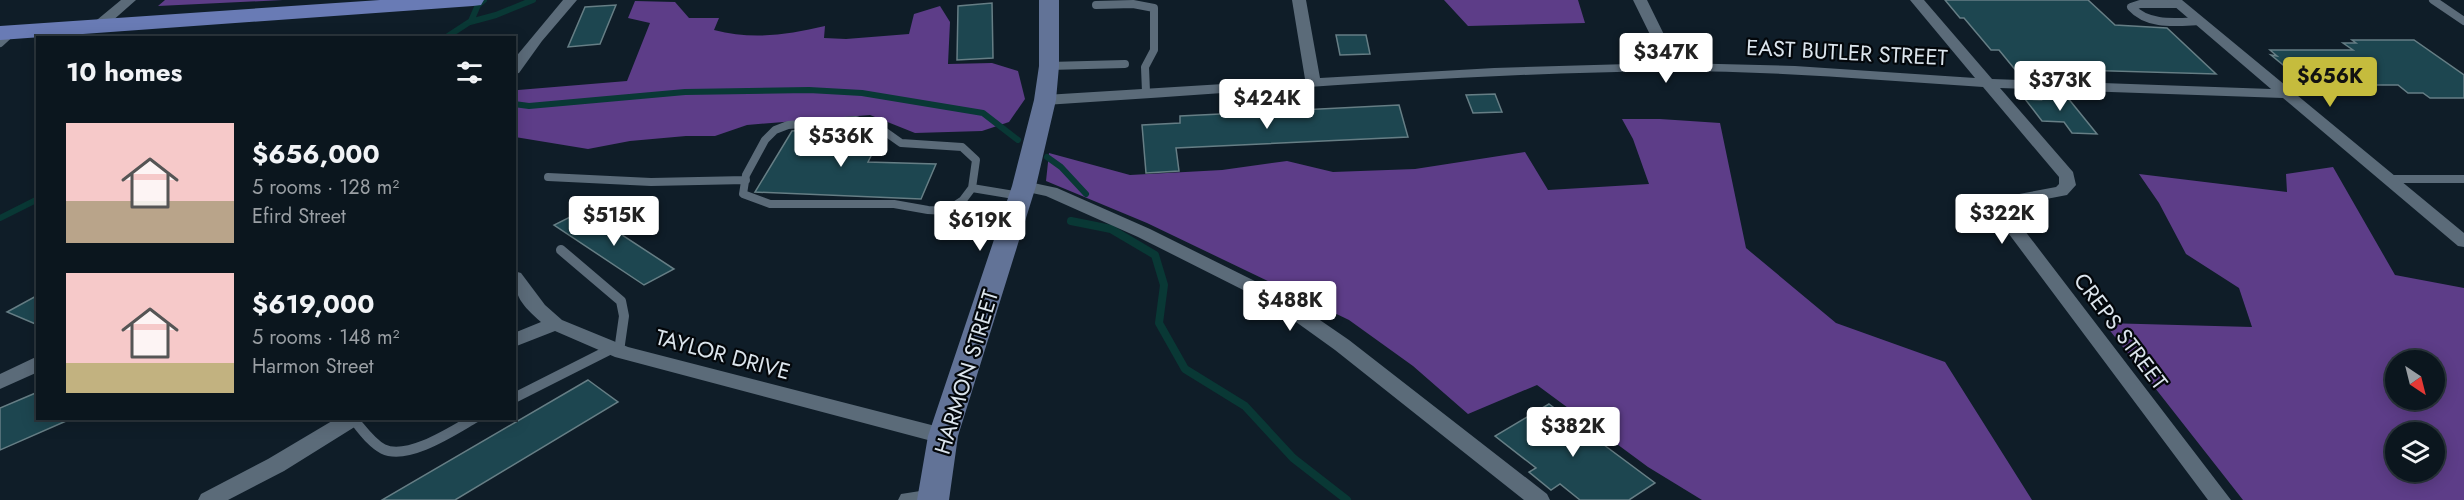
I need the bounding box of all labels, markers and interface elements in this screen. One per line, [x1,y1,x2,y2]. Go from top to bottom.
street label: EAST BUTLER STREET [1745,31,1949,73]
pin: $347K [1624,33,1708,84]
text: $347K [1634,38,1698,67]
text: 10 homes [66,53,182,91]
icon: filters [453,56,486,89]
pin: $656K [2288,57,2372,108]
pin: $373K [2018,61,2102,112]
text: $656K [2297,62,2363,91]
text: $373K [2028,66,2092,95]
pin: $424K [1225,79,1309,130]
text: $424K [1233,84,1301,113]
pin: $536K [799,117,883,168]
text: $536K [808,122,874,151]
text: $656,000 [252,135,380,173]
icon: home [114,147,186,219]
text: 5 rooms · 128 m² [252,173,399,202]
pin: $322K [1960,194,2044,245]
pin: $515K [572,196,656,247]
text: $322K [1969,199,2035,228]
text: $515K [583,201,645,230]
pin: $619K [938,201,1022,252]
text: Efird Street [252,202,346,231]
text: $619K [948,206,1012,235]
street label: CREPS STREET [2066,266,2176,397]
pin: $488K [1248,281,1332,332]
text: $619,000 [252,285,374,323]
street label: HARMON STREET [926,285,1006,458]
text: $488K [1257,286,1323,315]
icon: home [114,297,186,369]
street label: TAYLOR DRIVE [652,321,794,387]
text: 5 rooms · 148 m² [252,323,399,352]
north arrow [2385,350,2445,410]
map controls [2385,350,2445,482]
text: Harmon Street [252,352,374,381]
pin: $382K [1531,407,1615,458]
text: $382K [1541,412,1605,441]
button: layers [2385,422,2445,482]

